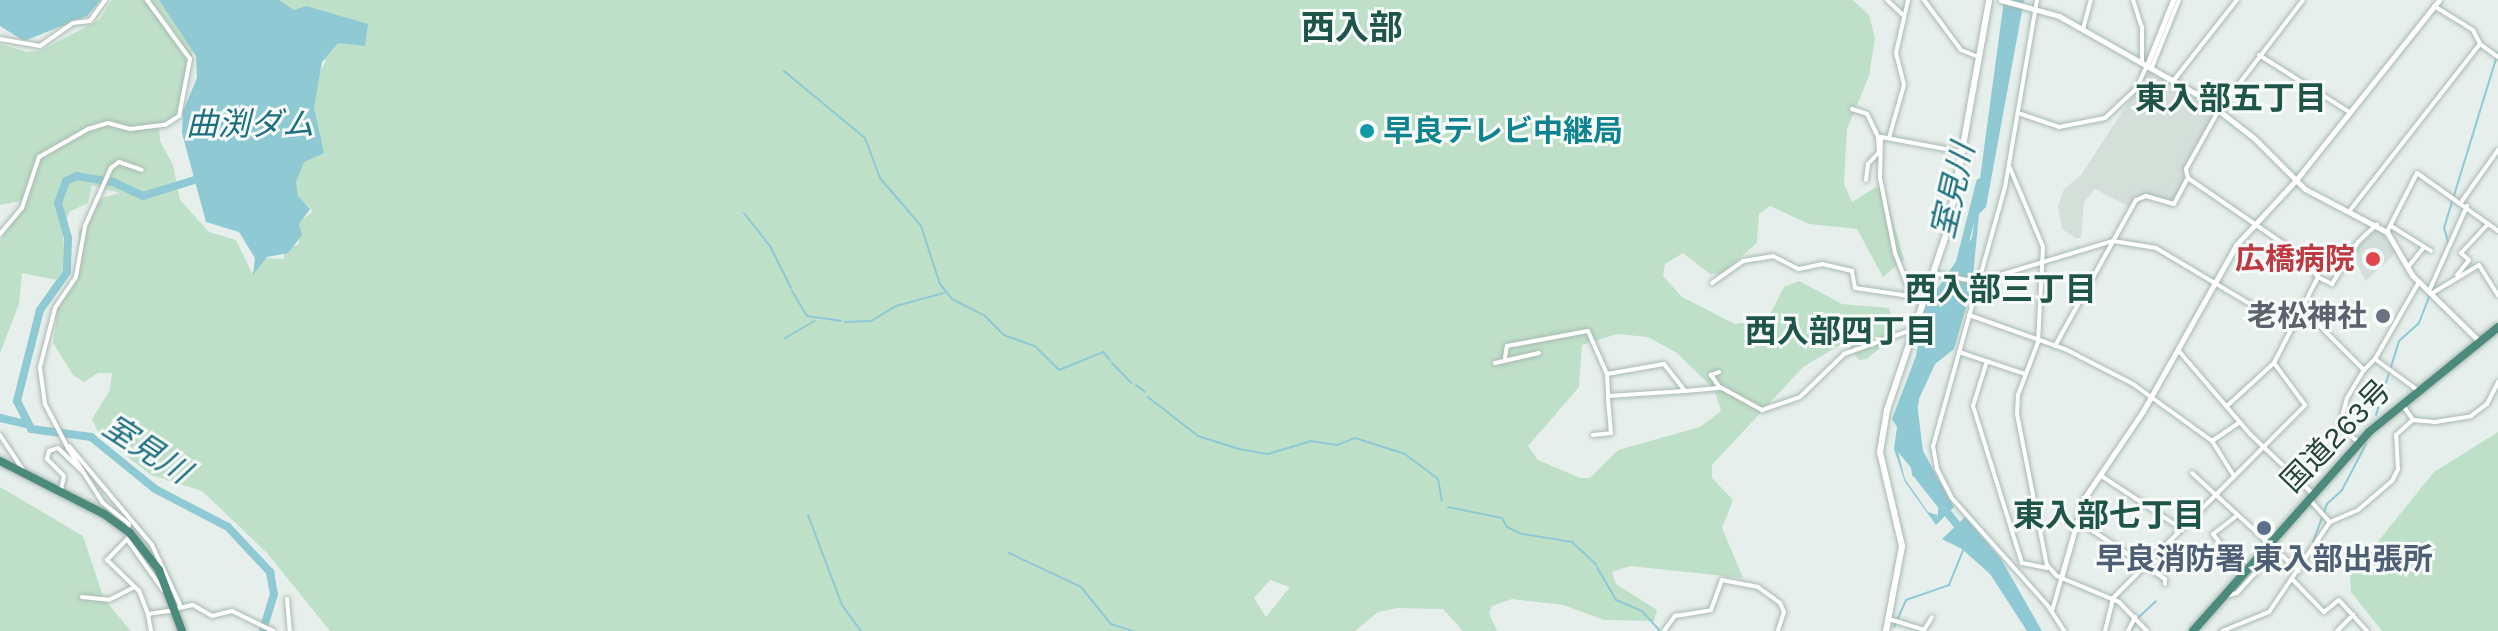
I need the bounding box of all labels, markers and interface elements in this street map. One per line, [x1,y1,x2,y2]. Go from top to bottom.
district label: 西入部 [1301,9,1403,49]
district label: 東入部五丁目 [2135,80,2327,118]
water label: 曲渕ダム [186,106,314,144]
place label: 早良テレビ中継局 [1383,113,1623,149]
marker: 早良テレビ中継局 [1358,122,1376,140]
water label: 室見川 [1924,140,1984,242]
place label: 広橋病院 [2235,241,2355,277]
marker: 広橋病院 [2362,248,2384,270]
district label: 西入部三丁目 [1905,271,2097,309]
place label: 老松神社 [2247,298,2367,334]
marker: 老松神社 [2374,307,2392,325]
district label: 西入部四丁目 [1745,313,1937,351]
street label: 国道263号 [2274,372,2398,500]
water label: 室見川 [95,408,197,492]
district label: 東入部七丁目 [2013,497,2205,535]
marker: 早良消防署 東入部出張所 [2255,519,2273,537]
place label: 早良消防署 東入部出張所 [2095,541,2433,577]

